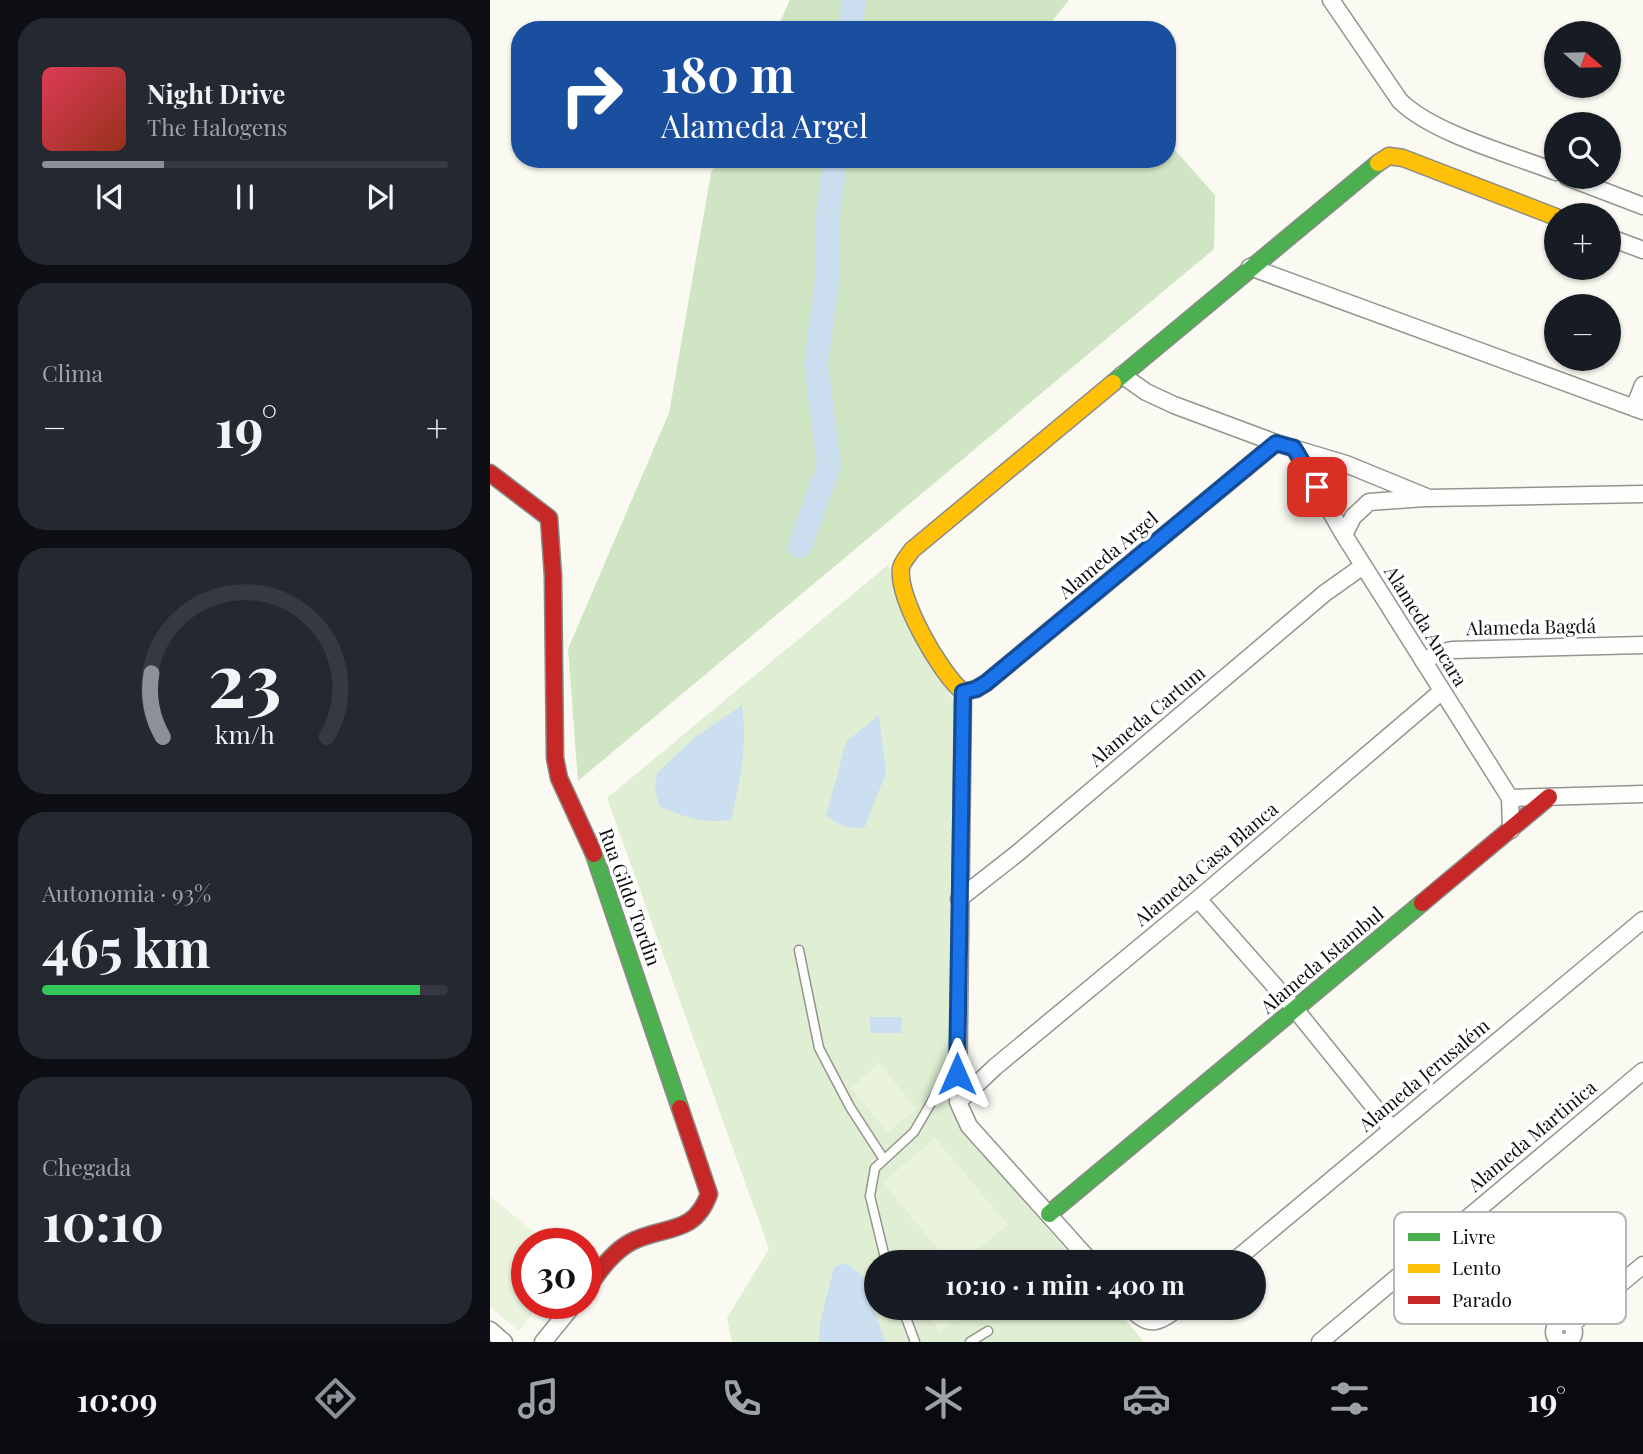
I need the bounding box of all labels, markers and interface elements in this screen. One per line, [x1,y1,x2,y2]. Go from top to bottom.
north arrow [1544,21,1620,98]
map controls [1544,21,1621,371]
text: 180 m [661,40,795,105]
icon: right [546,49,637,140]
text: Night Drive [147,76,285,111]
text: Alameda Argel [661,103,868,146]
text: The Halogens [147,111,287,142]
button: search [1544,112,1621,189]
icon: previous [91,178,129,216]
icon: pause [226,178,264,216]
icon: next [361,178,399,216]
button: + [1544,203,1621,280]
button: − [1544,294,1621,371]
text: Clima [42,357,103,388]
text: 19° [215,392,278,461]
text: − [42,401,67,452]
text: + [426,401,448,452]
pin [1287,457,1347,517]
icon: arrive [1298,468,1336,506]
street label: Alameda Argel [1051,504,1163,604]
street label: Alameda Ancara [1379,559,1475,691]
street label: Alameda Bagdá [1465,612,1597,640]
text: 23 [208,628,282,725]
street label: Alameda Cartum [1082,659,1210,772]
text: km/h [215,717,275,750]
street label: Alameda Casa Blanca [1127,795,1283,932]
street label: Rua Gildo Tordin [594,824,668,970]
text: Autonomia · 93% [42,877,211,908]
street label: Alameda Istambul [1253,900,1389,1019]
text: 465 km [42,912,211,981]
street label: Alameda Jerusalém [1352,1012,1494,1137]
position arrow [920,1037,994,1111]
street label: Alameda Martinica [1461,1073,1602,1197]
text: Chegada [42,1151,131,1182]
text: 10:10 [42,1186,164,1255]
legend [1394,1212,1626,1324]
text: Livre [1452,1223,1496,1249]
speed limit sign: 30 [511,1228,602,1319]
text: Lento [1452,1254,1501,1280]
text: 10:10 · 1 min · 400 m [945,1267,1185,1302]
text: Parado [1452,1286,1512,1312]
icon: directions [311,1374,360,1423]
icon: music [514,1374,563,1423]
icon: phone [717,1374,766,1423]
icon: climate [919,1374,968,1423]
icon: car [1122,1374,1171,1423]
icon: filters [1325,1374,1374,1423]
text: 10:09 [77,1377,157,1420]
text: 19° [1527,1377,1566,1420]

